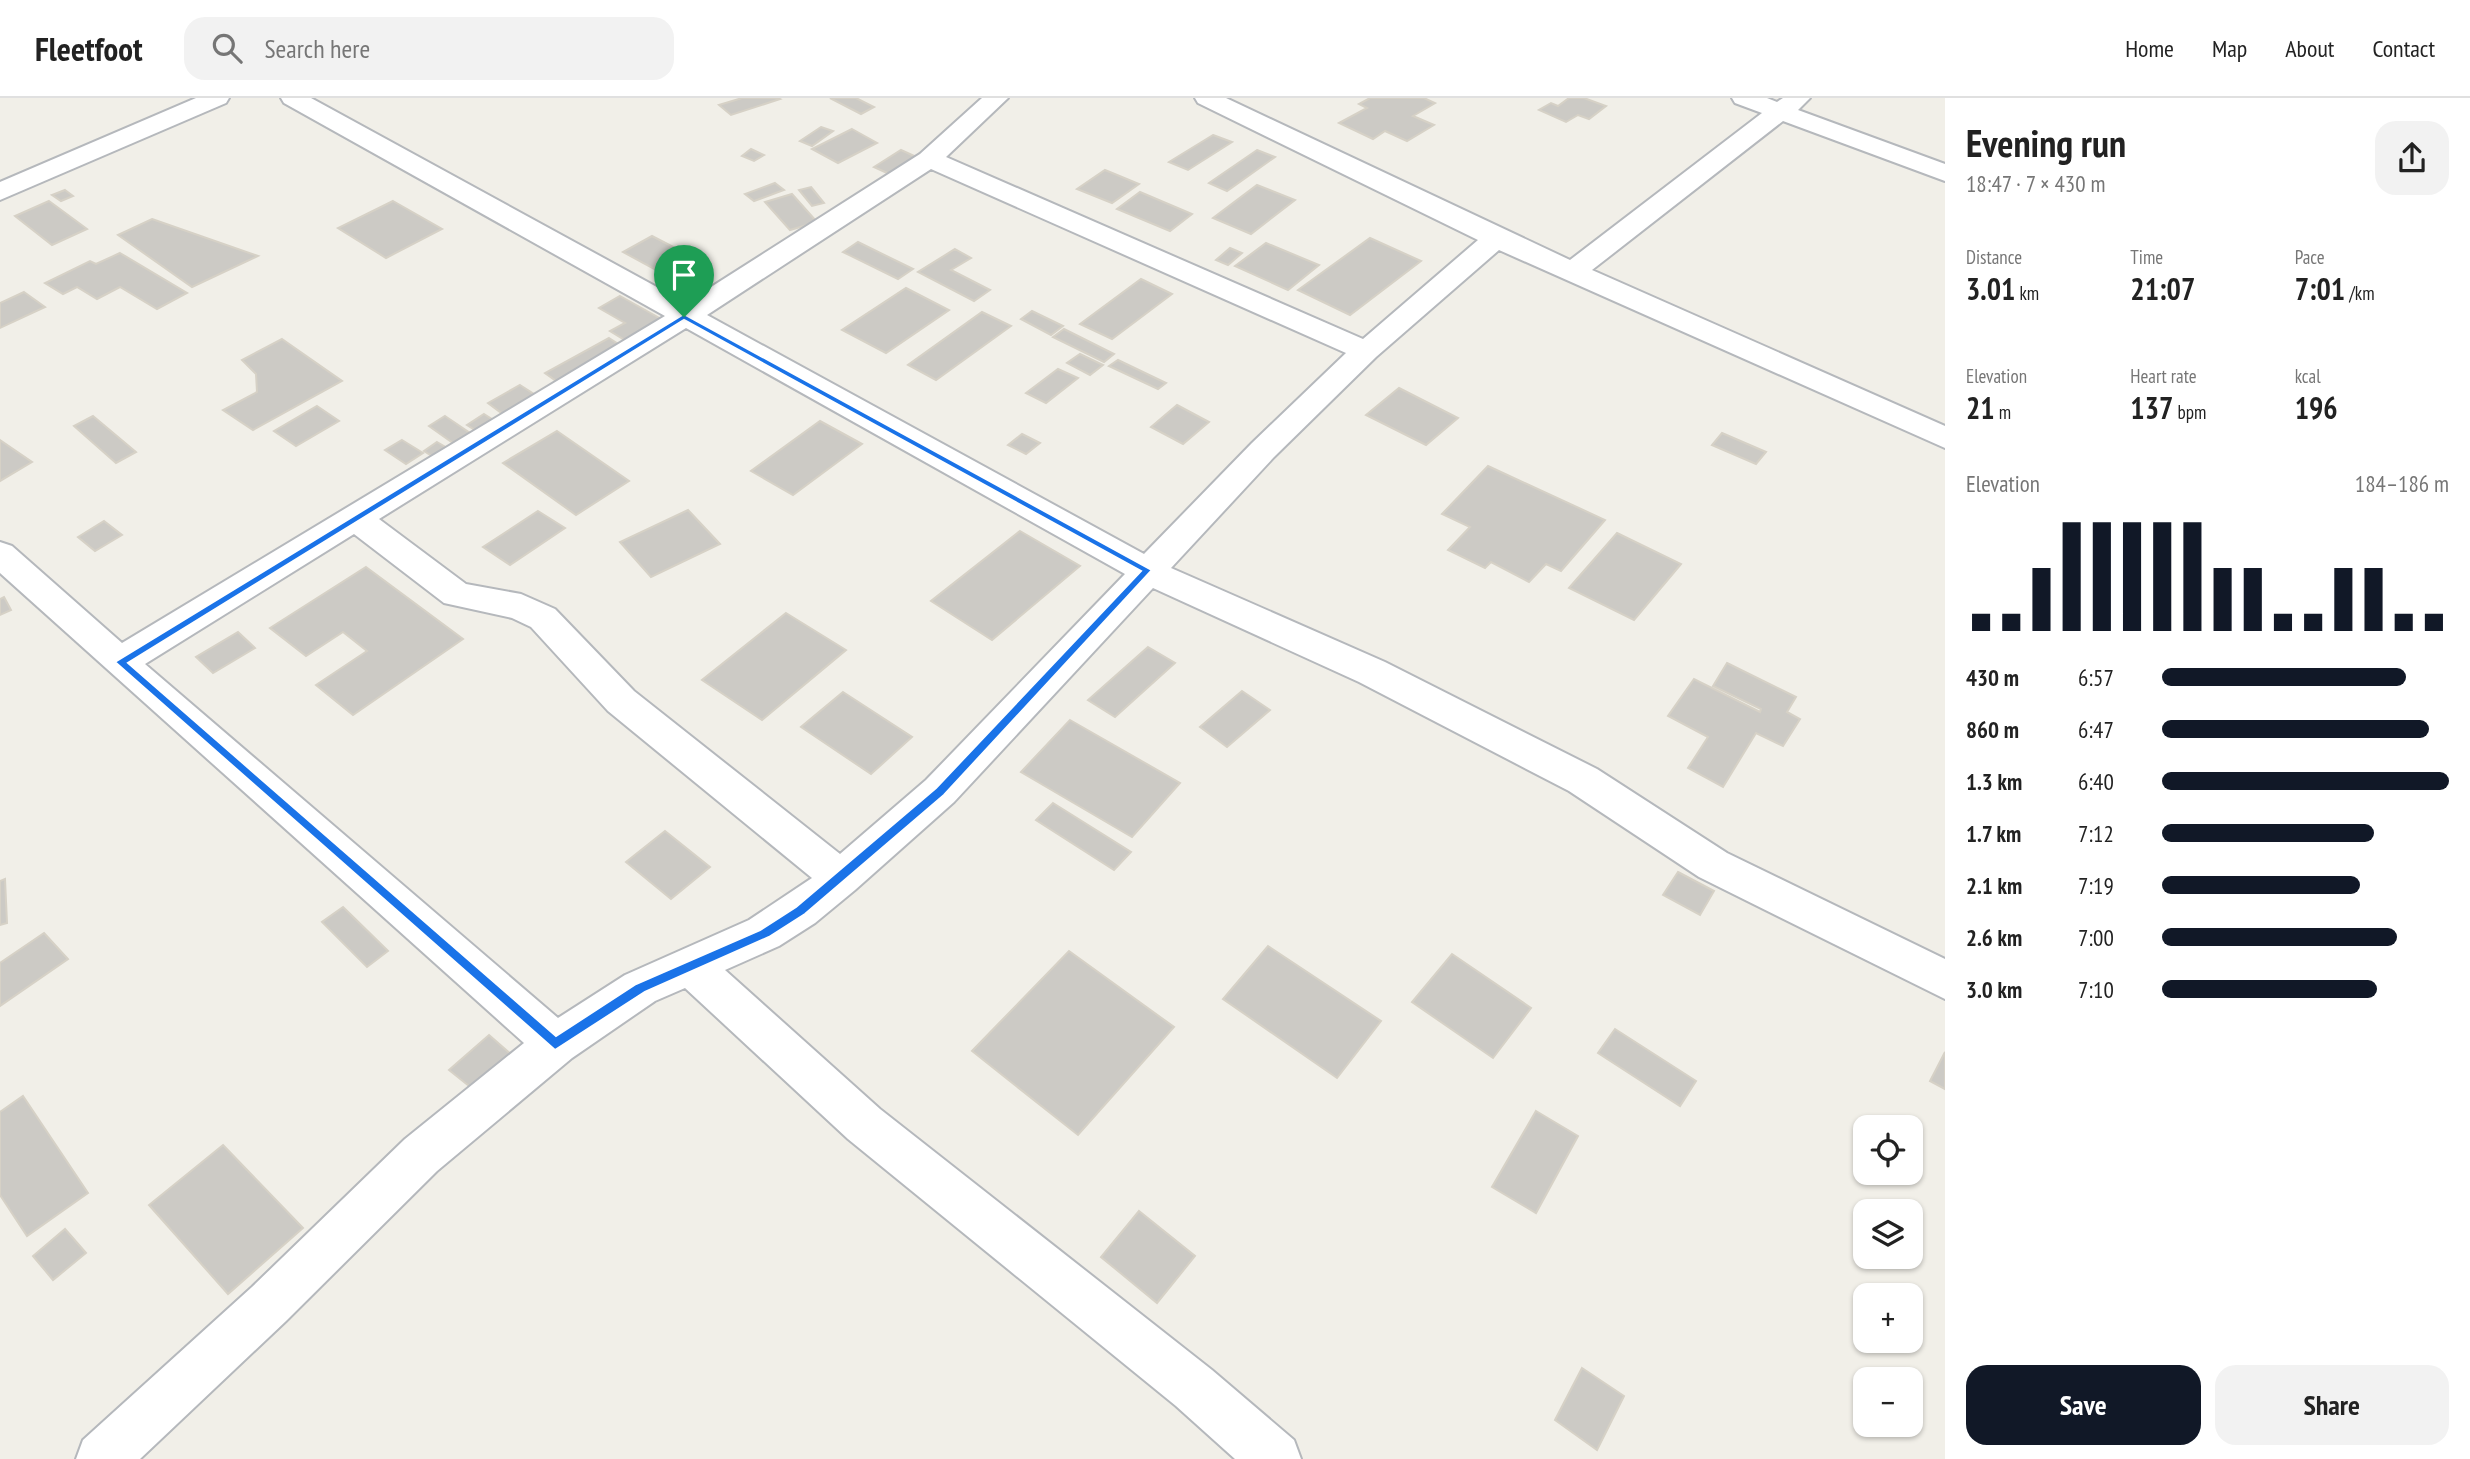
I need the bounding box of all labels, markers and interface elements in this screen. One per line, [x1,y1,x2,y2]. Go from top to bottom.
search box [184,17,674,80]
text: Fleetfoot [35,27,142,70]
icon: search [208,29,246,67]
text: Search here [264,32,370,65]
text: Home [2125,33,2174,64]
text: Map [2212,33,2247,64]
text: About [2285,33,2334,64]
text: Contact [2372,33,2435,64]
text: Evening run [1966,118,2126,167]
button: share [2375,121,2449,195]
text: 18:47 · 7 × 430 m [1966,169,2105,198]
pin [654,245,714,317]
text: Distance [1966,245,2022,269]
text: Time [2130,245,2163,269]
text: Pace [2295,245,2325,269]
icon: arrive [665,256,703,294]
text: 3.01 [1966,269,2015,308]
text: 21:07 [2130,269,2195,308]
text: 7:01 [2295,269,2345,308]
text: km [2015,281,2039,305]
text: /km [2345,281,2375,305]
text: Elevation [1966,364,2027,388]
text: Heart rate [2130,364,2197,388]
text: kcal [2295,364,2321,388]
text: 21 [1966,388,1995,427]
text: 137 [2130,388,2173,427]
text: 196 [2295,388,2338,427]
text: m [1995,400,2011,424]
text: bpm [2173,400,2206,424]
text: Elevation [1966,469,2040,498]
text: 184–186 m [2355,469,2449,498]
text: 430 m [1966,663,2019,692]
text: 6:57 [2078,663,2114,692]
text: 860 m [1966,715,2019,744]
text: 6:47 [2078,715,2114,744]
text: 1.3 km [1966,767,2022,796]
text: 6:40 [2078,767,2114,796]
text: 1.7 km [1966,819,2021,848]
text: 7:12 [2078,819,2114,848]
text: 2.1 km [1966,871,2022,900]
text: 7:19 [2078,871,2114,900]
text: 2.6 km [1966,923,2022,952]
text: 7:00 [2078,923,2114,952]
text: 3.0 km [1966,975,2022,1004]
text: 7:10 [2078,975,2114,1004]
map controls [1853,1115,1923,1437]
button: locate [1853,1115,1923,1185]
button: layers [1853,1199,1923,1269]
button: + [1853,1283,1923,1353]
button: Save [1966,1365,2201,1445]
button: Share [2215,1365,2449,1445]
button: − [1853,1367,1923,1437]

